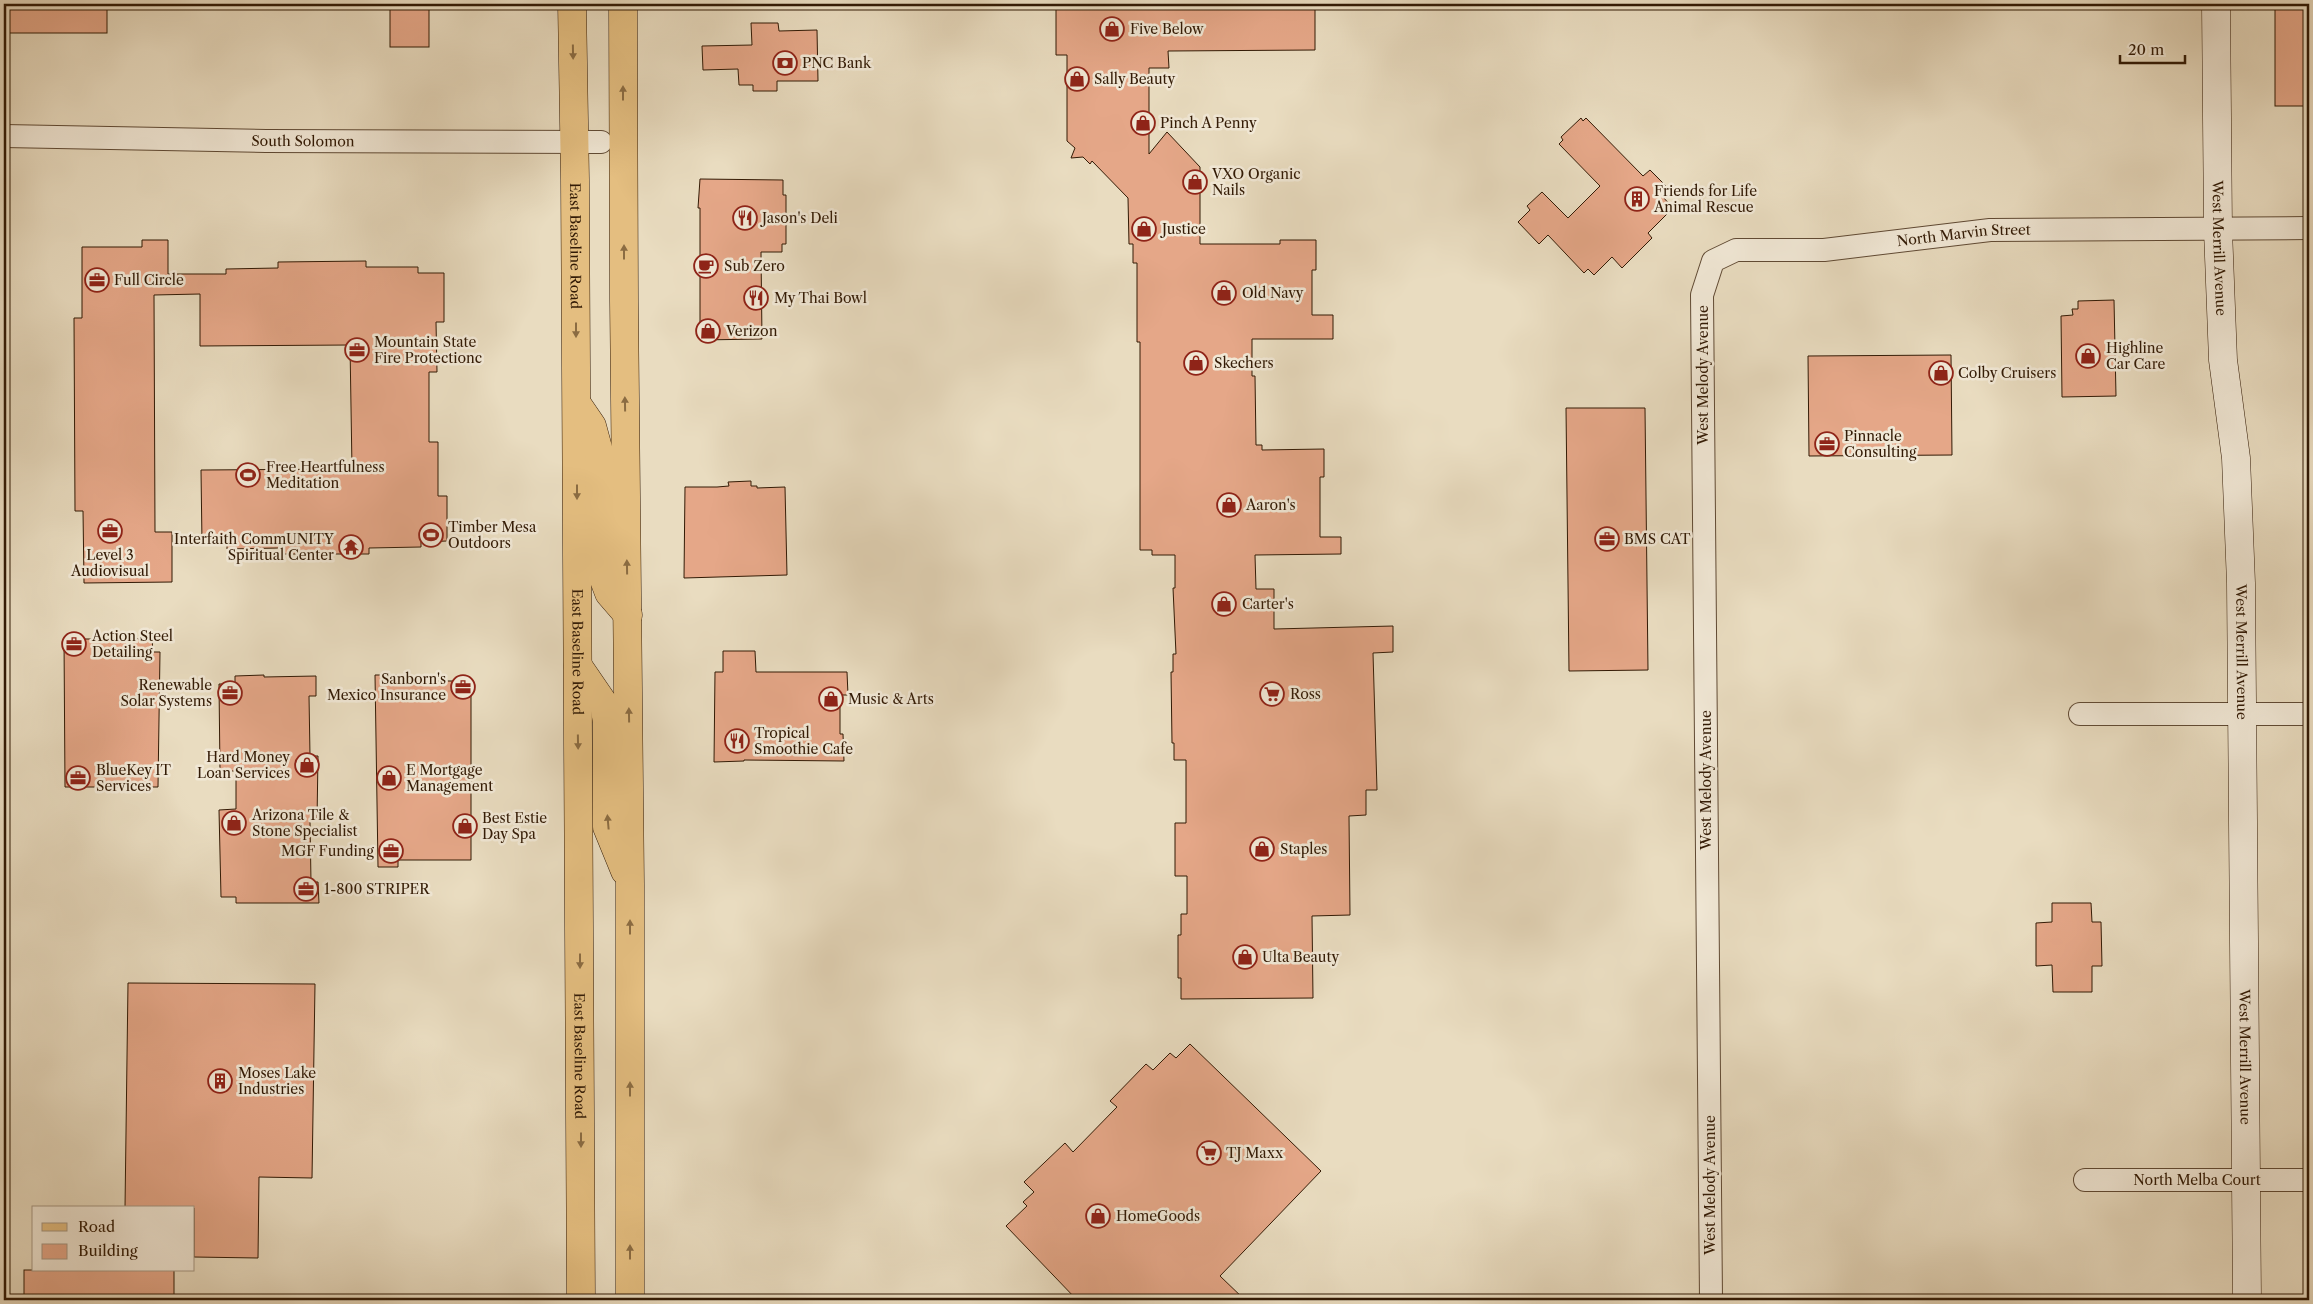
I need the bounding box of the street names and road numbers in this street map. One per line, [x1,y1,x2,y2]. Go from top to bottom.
street label: South Solomon [251,132,355,150]
street label: West Merrill Avenue [2209,179,2230,316]
street label: East Baseline Road [566,183,585,310]
street label: North Marvin Street [1896,221,2031,250]
street label: West Melody Avenue [1694,305,1712,446]
street label: West Merrill Avenue [2232,583,2251,720]
street label: East Baseline Road [568,589,587,716]
street label: West Melody Avenue [1697,710,1715,851]
street label: West Merrill Avenue [2235,988,2255,1125]
street label: East Baseline Road [570,993,589,1120]
street label: West Melody Avenue [1701,1115,1719,1256]
street label: North Melba Court [2133,1171,2261,1189]

